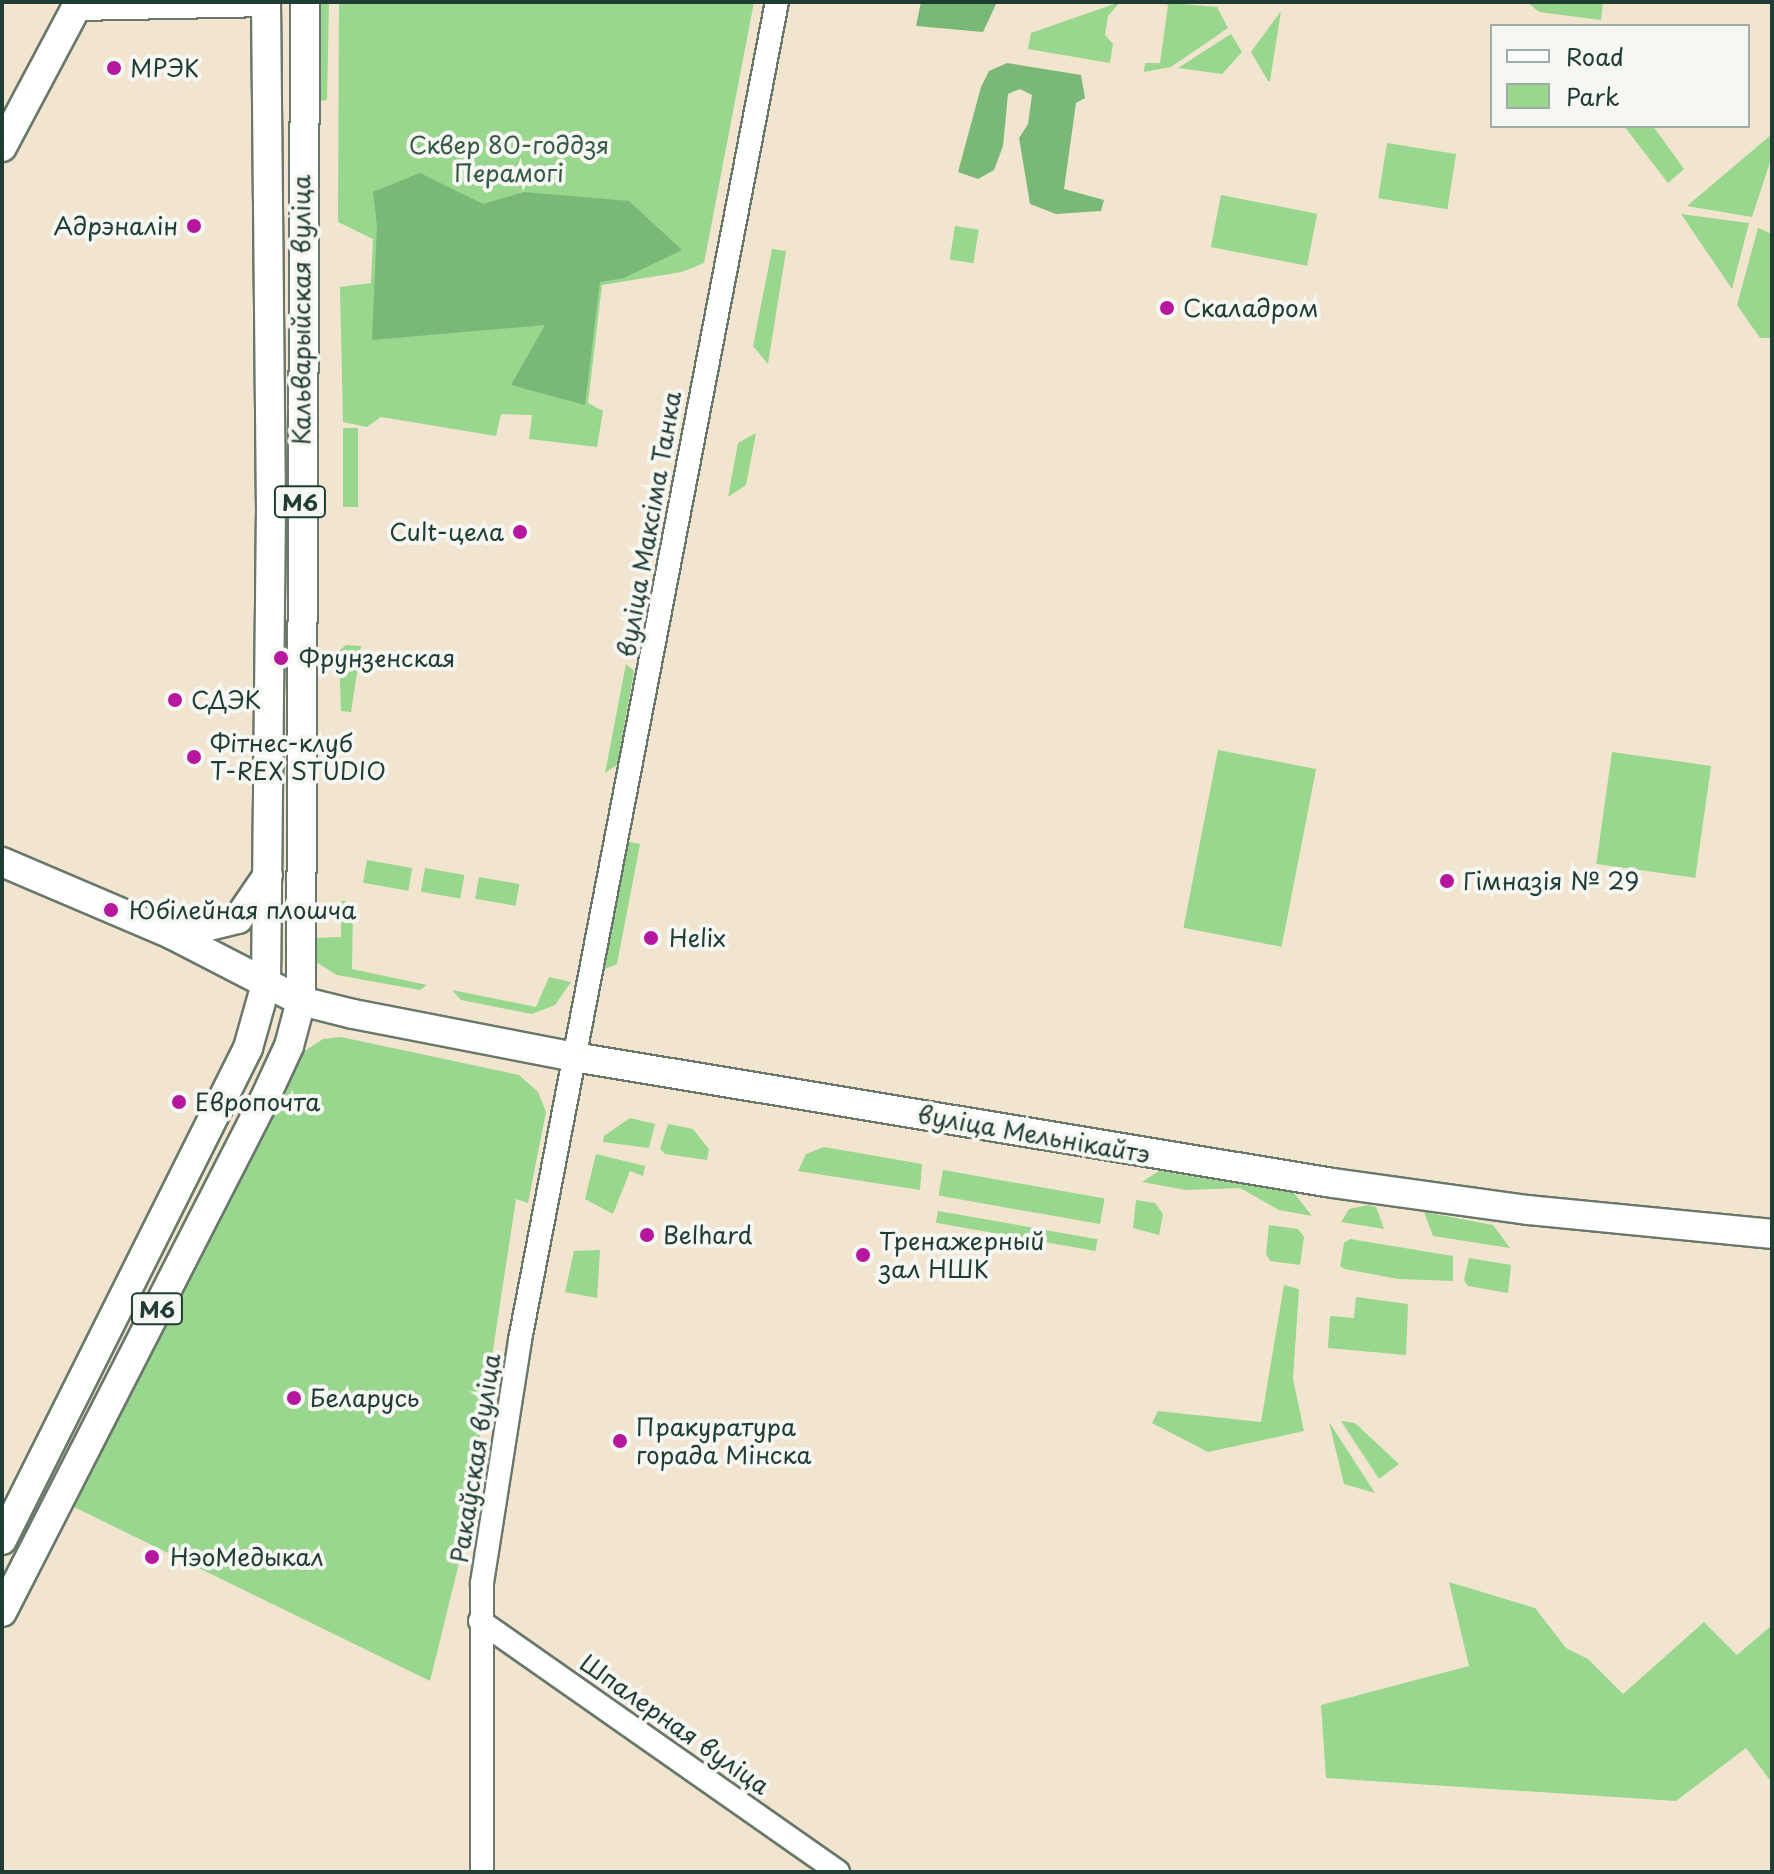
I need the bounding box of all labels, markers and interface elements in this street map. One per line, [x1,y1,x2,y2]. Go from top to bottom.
legend [1490,24,1750,128]
text: Road [1566,38,1624,74]
place label: МРЭК [130,54,199,82]
marker: МРЭК [105,59,123,77]
text: Park [1566,78,1620,114]
park label: Сквер 80-годдзя Перамогі [408,131,610,187]
street label: Кальварыйская вуліца [287,174,315,446]
place label: Адрэналін [54,212,178,240]
marker: Адрэналін [185,217,203,235]
place label: Скаладром [1183,294,1318,322]
marker: Скаладром [1158,299,1176,317]
street label: вуліца Максіма Танка [611,389,687,659]
road number: М6 [272,484,328,520]
place label: Cult-цела [389,518,504,546]
marker: Cult-цела [511,523,529,541]
place label: Фрунзенская [299,644,455,672]
marker: Фрунзенская [270,647,292,669]
place label: СДЭК [191,686,261,714]
marker: СДЭК [166,691,184,709]
place label: Фітнес-клуб T-REX STUDIO [210,729,390,785]
marker: Фітнес-клуб T-REX STUDIO [185,748,203,766]
place label: Гімназія № 29 [1463,867,1638,895]
marker: Гімназія № 29 [1438,872,1456,890]
place label: Юбілейная плошча [129,896,357,924]
marker: Юбілейная плошча [100,899,122,921]
place label: Helix [669,924,726,952]
marker: Helix [640,927,662,949]
place label: Европочта [195,1088,320,1116]
marker: Европочта [170,1093,188,1111]
street label: вуліца Мельнікайтэ [916,1099,1152,1169]
place label: Belhard [663,1221,753,1249]
marker: Belhard [638,1226,656,1244]
place label: Тренажерный зал НШК [879,1227,1045,1283]
marker: Тренажерный зал НШК [854,1246,872,1264]
road number: М6 [129,1291,185,1327]
street label: Ракаўская вуліца [444,1351,506,1565]
place label: Беларусь [310,1384,419,1412]
marker: Беларусь [285,1389,303,1407]
place label: Пракуратура горада Мінска [636,1413,812,1469]
marker: Пракуратура горада Мінска [611,1432,629,1450]
place label: НэоМедыкал [170,1543,323,1571]
marker: НэоМедыкал [141,1546,163,1568]
street label: Шпалерная вуліца [575,1648,775,1800]

